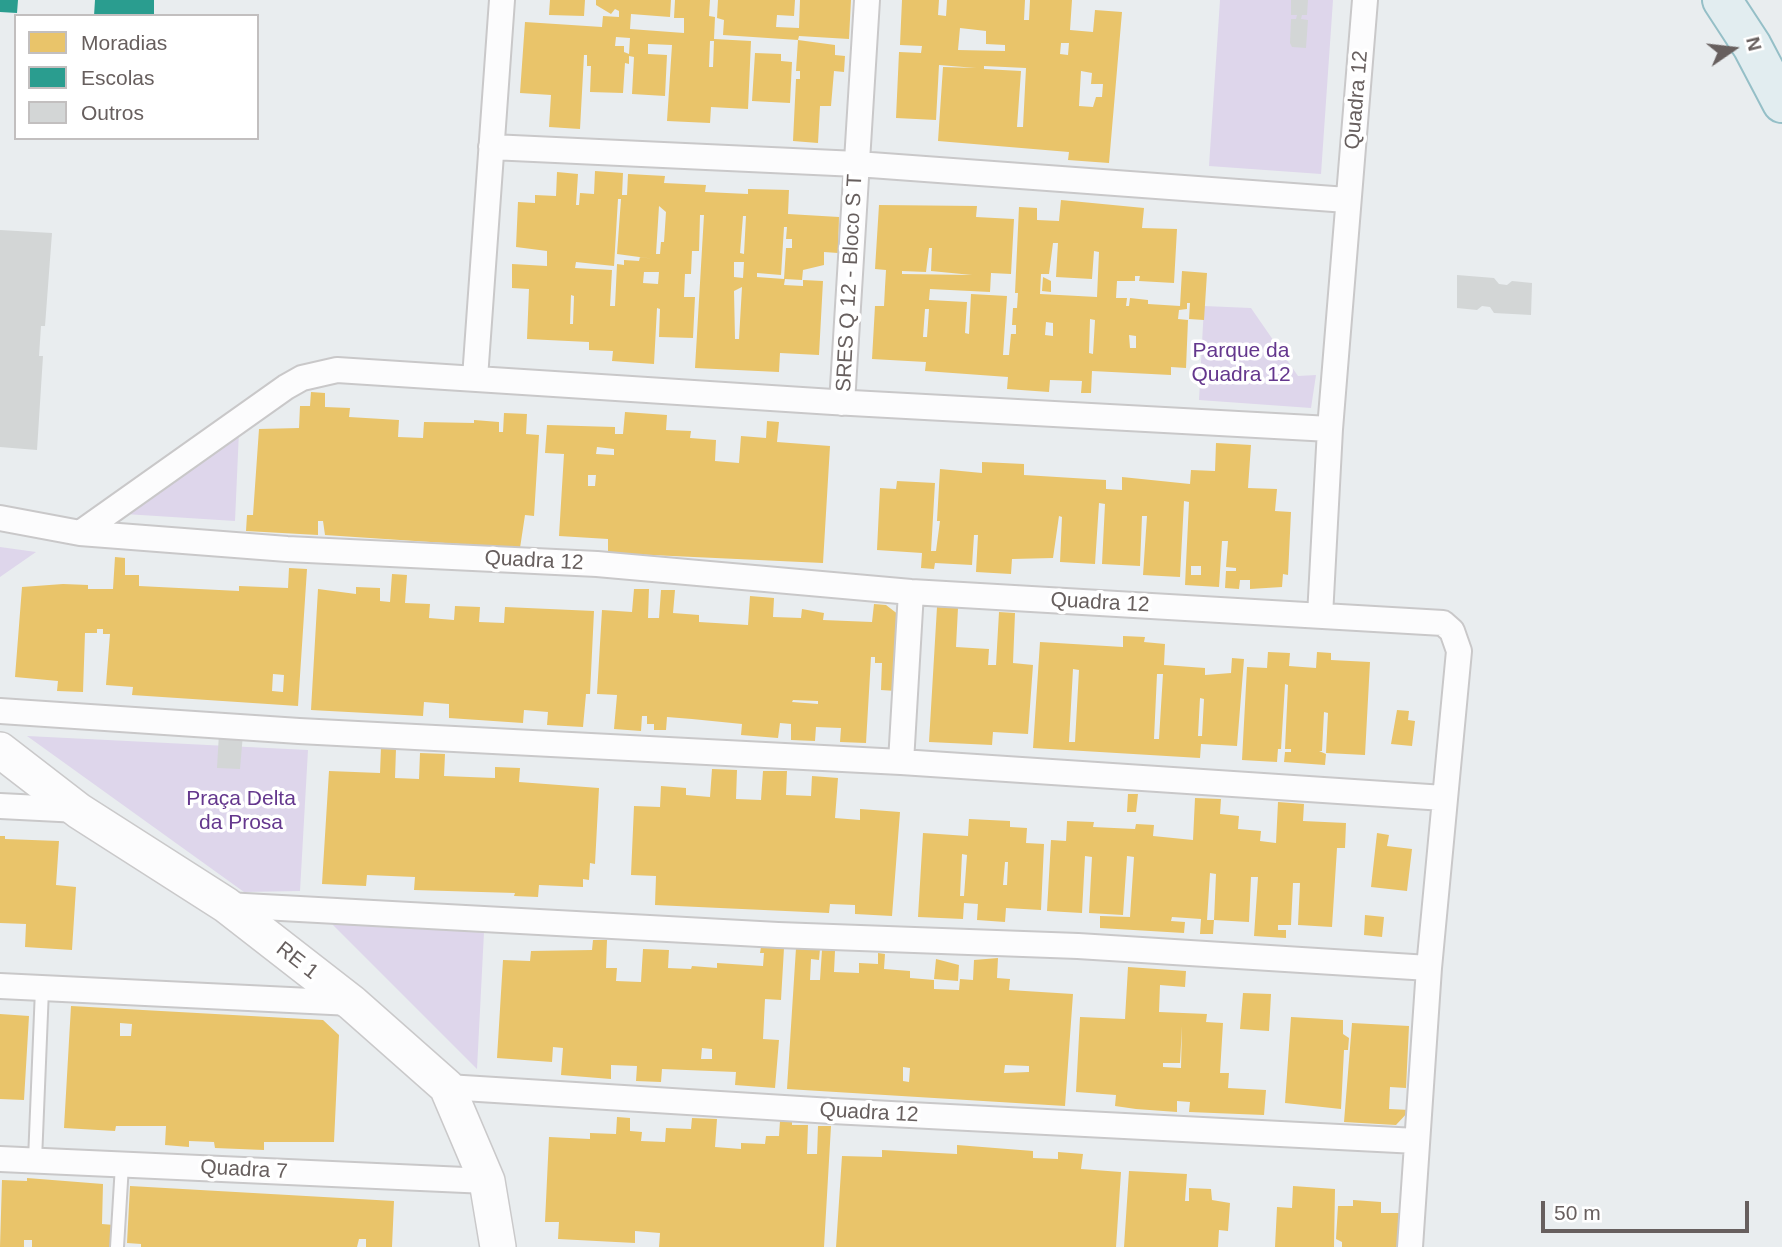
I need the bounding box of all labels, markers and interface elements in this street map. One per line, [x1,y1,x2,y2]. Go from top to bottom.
legend [14,14,259,140]
north arrow [1698,14,1768,84]
text: Moradias [81,31,167,54]
text: N [1742,35,1766,53]
street label: Quadra 12 [1340,49,1374,151]
text: Escolas [81,66,155,89]
text: Outros [81,101,144,124]
street label: SRES Q 12 - Bloco S T [832,173,868,393]
park label: Parque da Quadra 12 [1191,338,1291,388]
street label: Quadra 12 [484,546,584,576]
street label: Quadra 12 [1050,588,1150,618]
park label: Praça Delta da Prosa [186,786,296,836]
street label: RE 1 [271,937,323,985]
street label: Quadra 12 [819,1098,919,1128]
street label: Quadra 7 [200,1155,288,1185]
scale bar [1544,1188,1752,1232]
text: 50 m [1554,1201,1601,1224]

